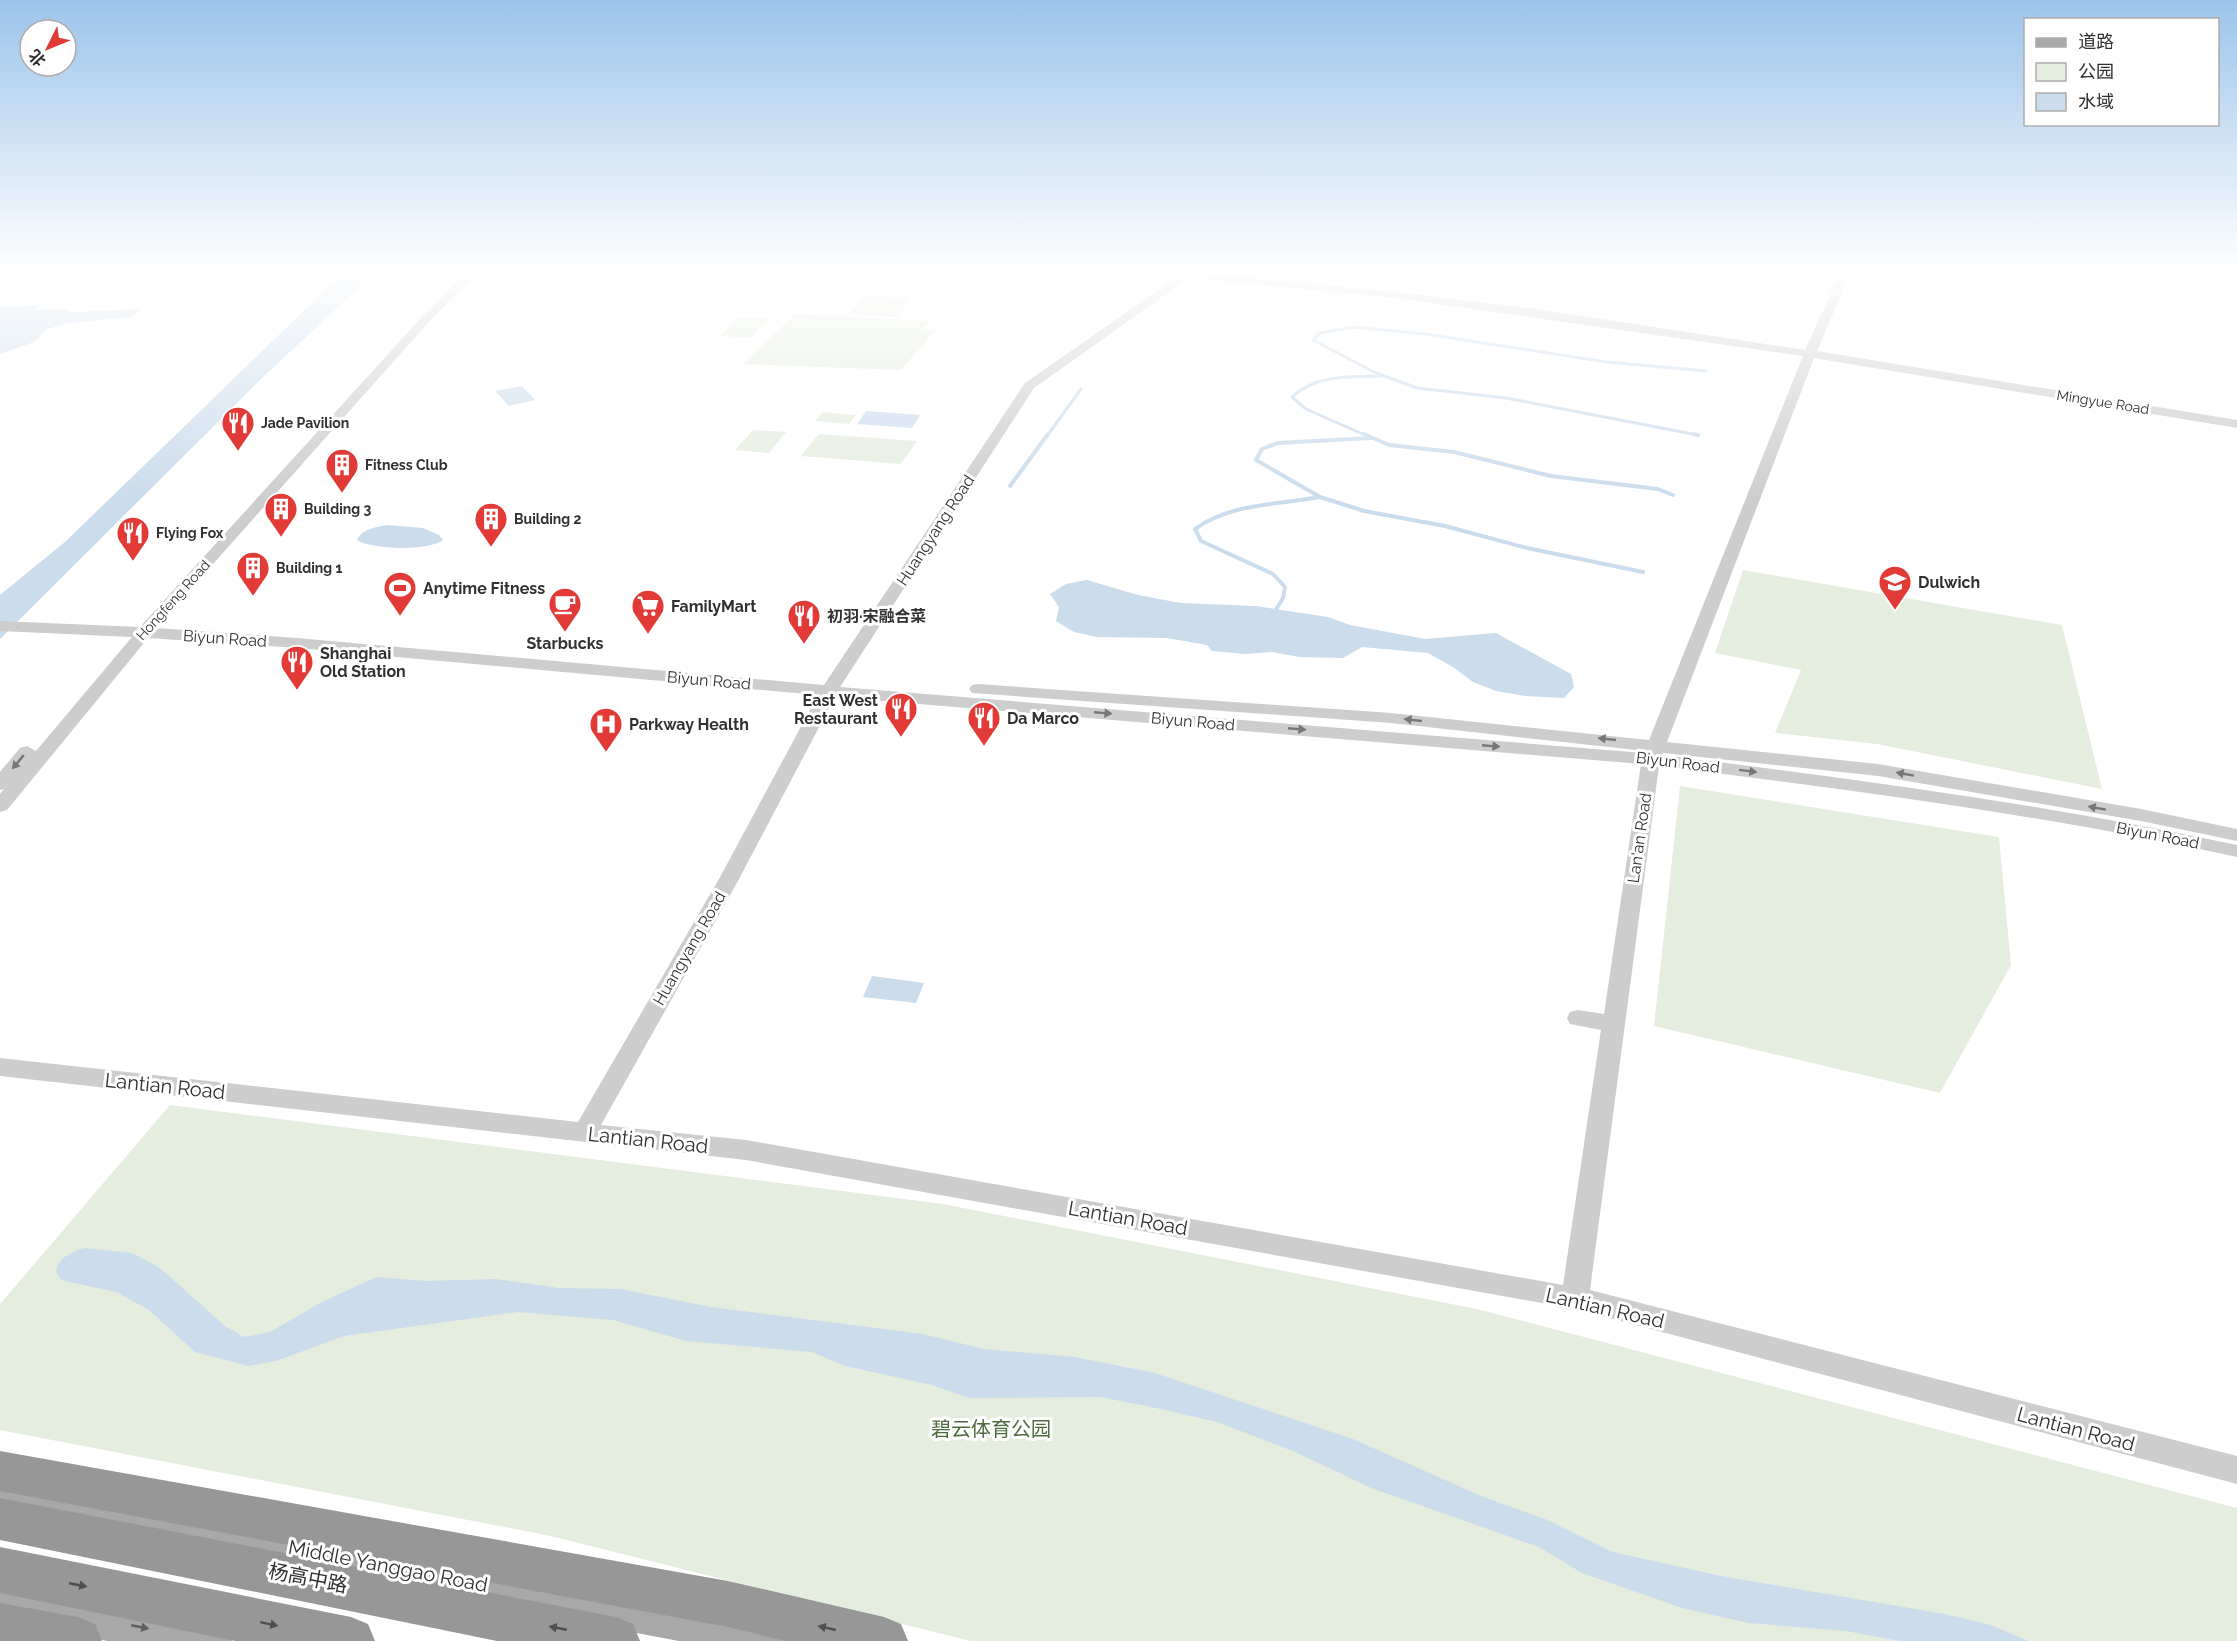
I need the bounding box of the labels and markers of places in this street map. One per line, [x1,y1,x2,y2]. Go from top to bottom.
restaurant icon: Jade Pavilion [220,405,256,452]
place label: Jade Pavilion [261,415,349,431]
building icon: Fitness Club [324,447,360,494]
place label: Fitness Club [365,457,448,473]
building icon: Building 3 [263,491,299,538]
place label: Building 3 [304,501,371,517]
building icon: Building 2 [473,501,509,548]
place label: Building 2 [514,511,581,527]
restaurant icon: Flying Fox [115,515,151,562]
place label: Flying Fox [156,525,224,541]
building icon: Building 1 [235,550,271,597]
place label: Building 1 [276,560,342,576]
school or university icon: Dulwich [1877,564,1913,611]
sports icon: Anytime Fitness [382,570,418,617]
place label: Dulwich [1918,573,1980,592]
place label: Anytime Fitness [423,579,545,598]
cafe icon: Starbucks [547,586,583,633]
supermarket icon: FamilyMart [630,588,666,635]
place label: FamilyMart [671,597,756,616]
restaurant icon: 初羽·宋融合菜 [786,598,822,645]
place label: 初羽·宋融合菜 [827,607,927,626]
place label: Starbucks [527,634,604,653]
restaurant icon: Shanghai Old Station [279,644,315,691]
place label: Shanghai Old Station [320,644,406,681]
place label: East West Restaurant [794,691,878,728]
restaurant icon: East West Restaurant [883,691,919,738]
restaurant icon: Da Marco [966,700,1002,747]
hospital icon: Parkway Health [588,706,624,753]
place label: Da Marco [1007,709,1079,728]
place label: Parkway Health [629,715,749,734]

